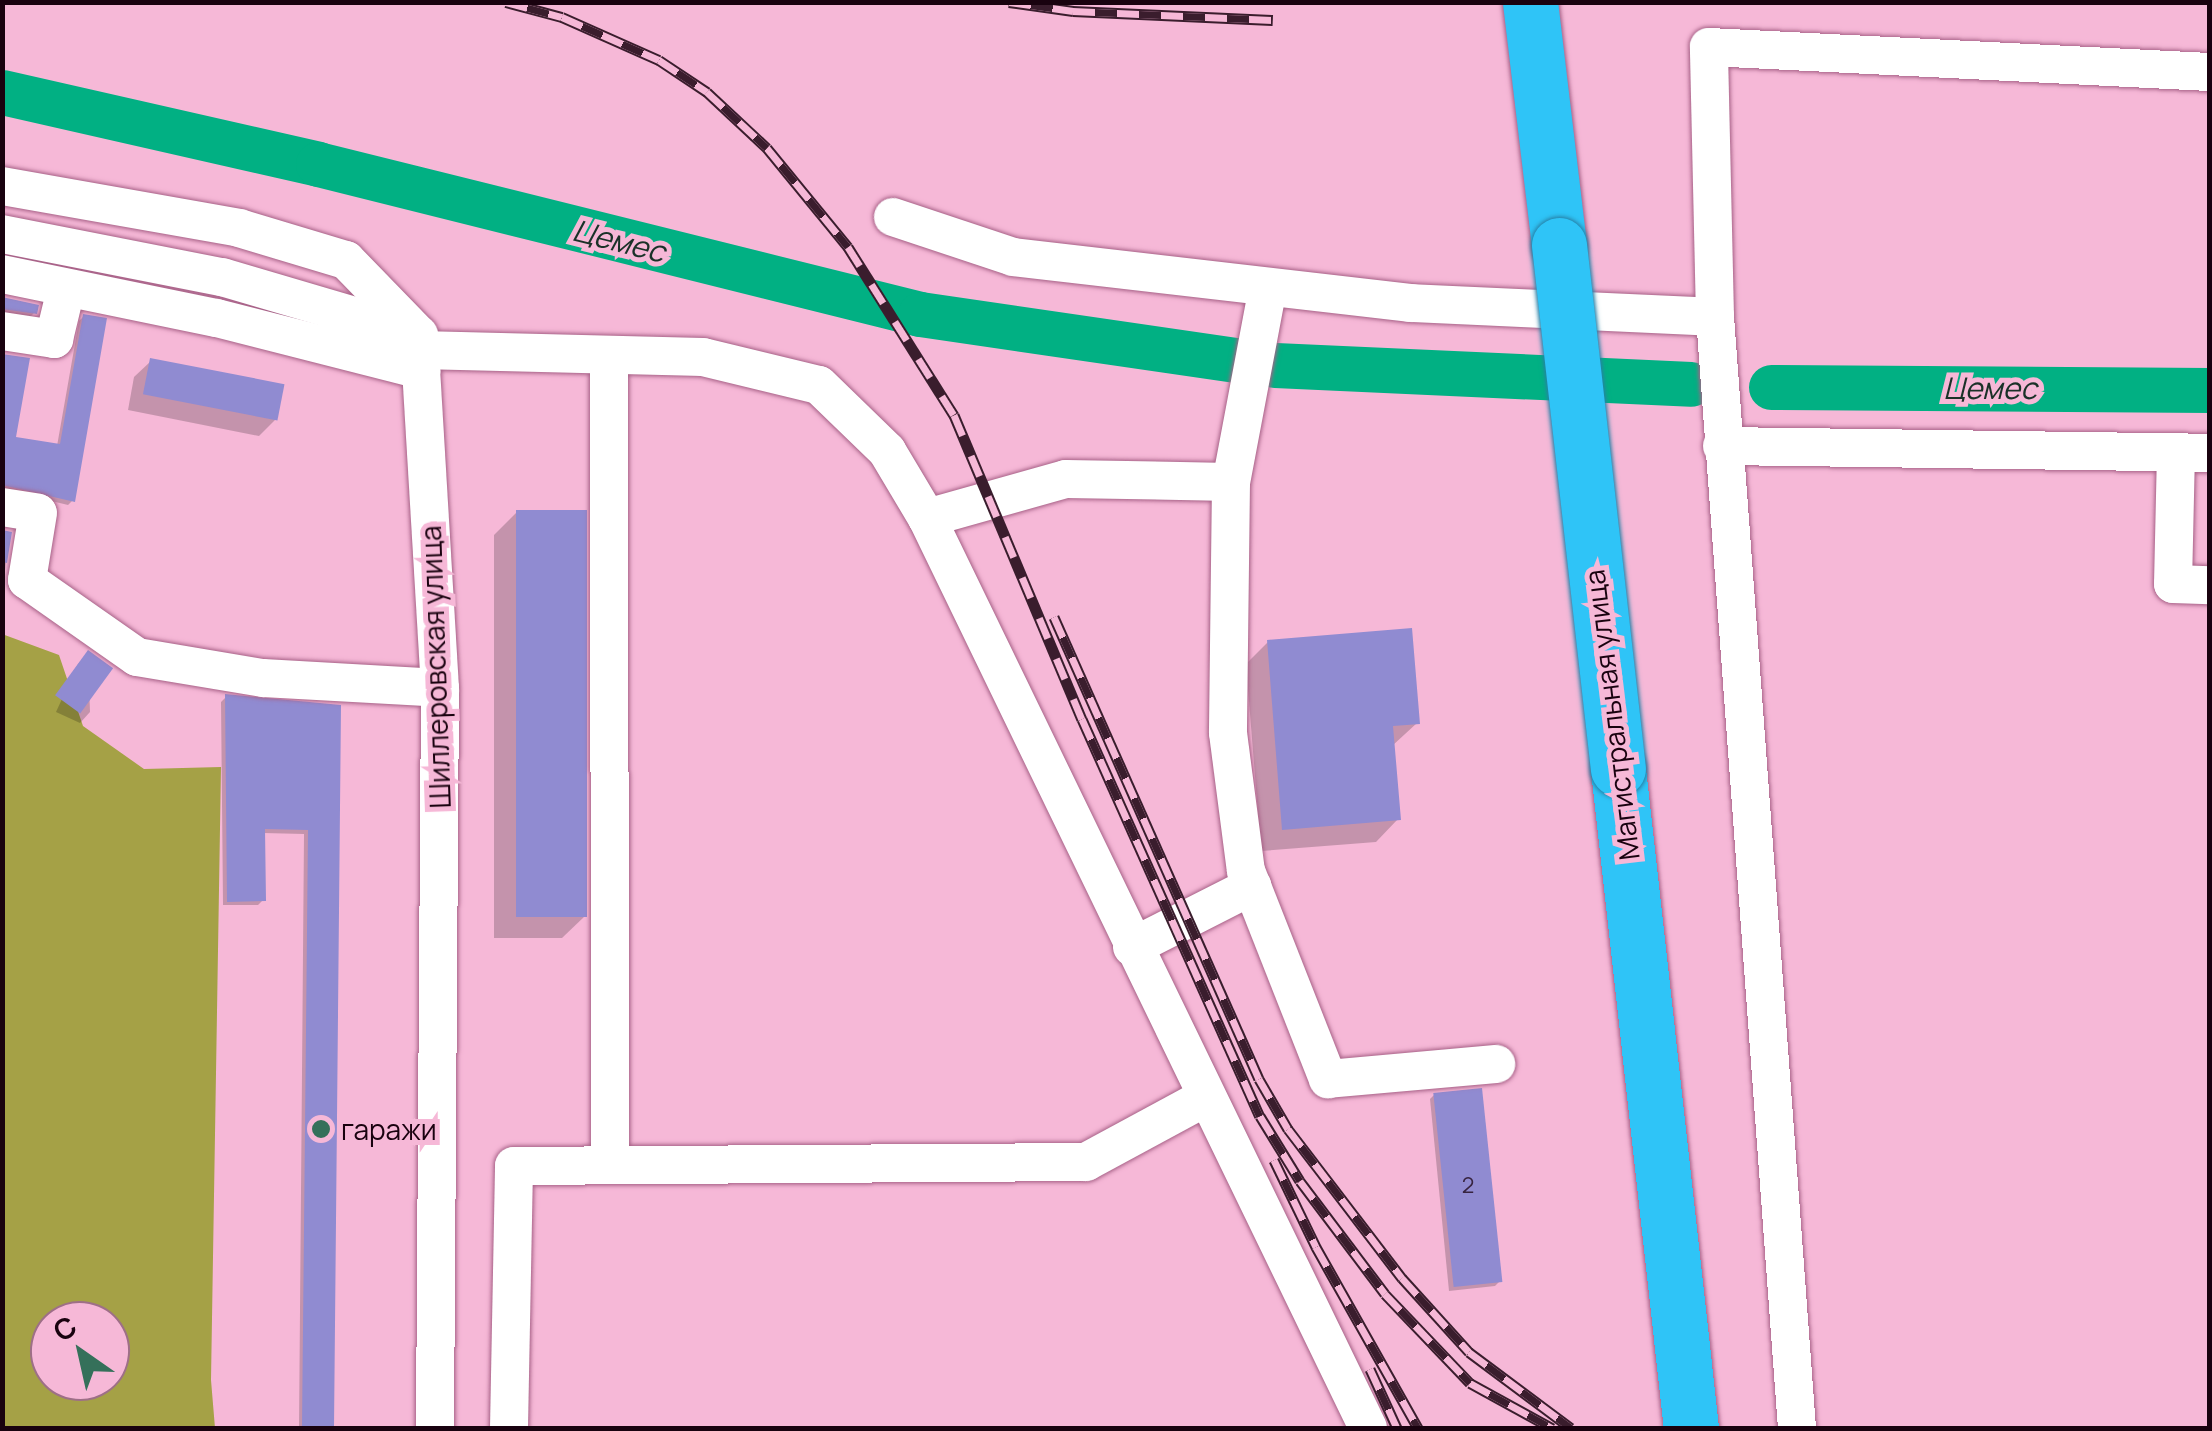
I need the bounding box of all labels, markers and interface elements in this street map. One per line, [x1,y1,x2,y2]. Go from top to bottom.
water label: Цемес [569,212,669,270]
water label: Цемес [1943,370,2037,406]
street label: Шиллеровская улица [413,525,457,809]
street label: Магистральная улица [1577,568,1645,862]
place label: гаражи [341,1112,437,1146]
marker: гаражи [310,1118,332,1140]
house number: 2 [1462,1173,1474,1199]
north arrow [30,1301,130,1401]
text: С [45,1306,84,1349]

